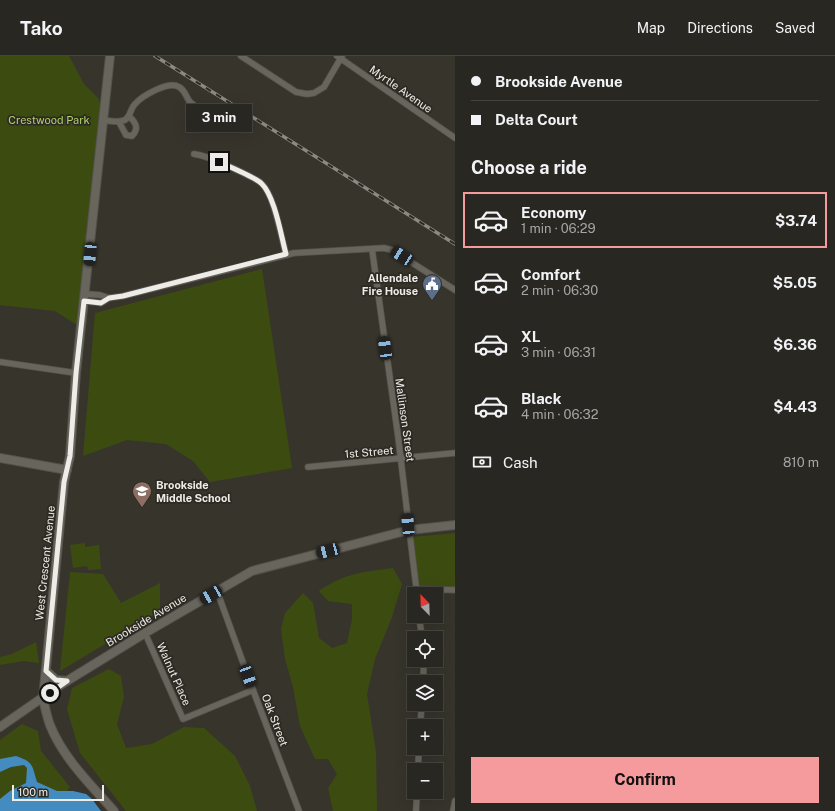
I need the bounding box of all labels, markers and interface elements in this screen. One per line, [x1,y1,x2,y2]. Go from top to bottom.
text: Tako [20,17,63,39]
text: Map [637,20,665,36]
text: Directions [687,20,753,36]
text: Saved [775,20,815,36]
street label: Myrtle Avenue [367,63,435,115]
text: Brookside Avenue [495,73,623,90]
callout: 3 min [186,104,252,132]
text: 3 min [202,110,236,125]
text: Delta Court [495,111,578,128]
park label: Crestwood Park [8,114,90,126]
route end [210,153,228,171]
text: Choose a ride [471,157,587,178]
icon: car [473,202,509,238]
text: Economy [521,204,586,221]
text: $3.74 [775,212,817,229]
text: 1 min · 06:29 [521,221,596,236]
car [83,242,97,266]
car [389,244,415,268]
icon: car [473,264,509,300]
text: Comfort [521,266,581,283]
place label: Allendale Fire House [362,272,418,297]
public building icon: Allendale Fire House [421,273,443,301]
text: $5.05 [773,274,817,291]
text: 2 min · 06:30 [521,283,598,298]
icon: car [473,326,509,362]
text: XL [521,328,540,345]
car [377,335,393,361]
text: $6.36 [773,336,817,353]
text: 3 min · 06:31 [521,345,596,360]
street label: Mallinson Street [393,377,417,463]
icon: car [473,388,509,424]
text: Black [521,390,561,407]
text: $4.43 [773,398,817,415]
text: 4 min · 06:32 [521,407,598,422]
street label: 1st Street [344,444,394,460]
icon: cash [471,451,493,473]
text: Cash [503,454,538,471]
text: 810 m [783,455,819,470]
place label: Brookside Middle School [156,479,231,504]
school or university icon: Brookside Middle School [131,480,153,508]
street label: West Crescent Avenue [33,505,57,621]
car [401,513,415,537]
car [315,542,341,560]
car [198,584,224,606]
north arrow [407,587,443,623]
map controls [407,587,443,799]
street label: Brookside Avenue [104,591,188,649]
button: locate [407,631,443,667]
street label: Walnut Place [155,641,193,707]
car [238,663,258,689]
button: layers [407,675,443,711]
route start [41,684,59,702]
street label: Oak Street [260,692,290,748]
button: + [407,719,443,755]
button: Confirm [471,757,819,803]
button: − [407,763,443,799]
scale bar [12,783,104,802]
text: 100 m [18,786,48,798]

